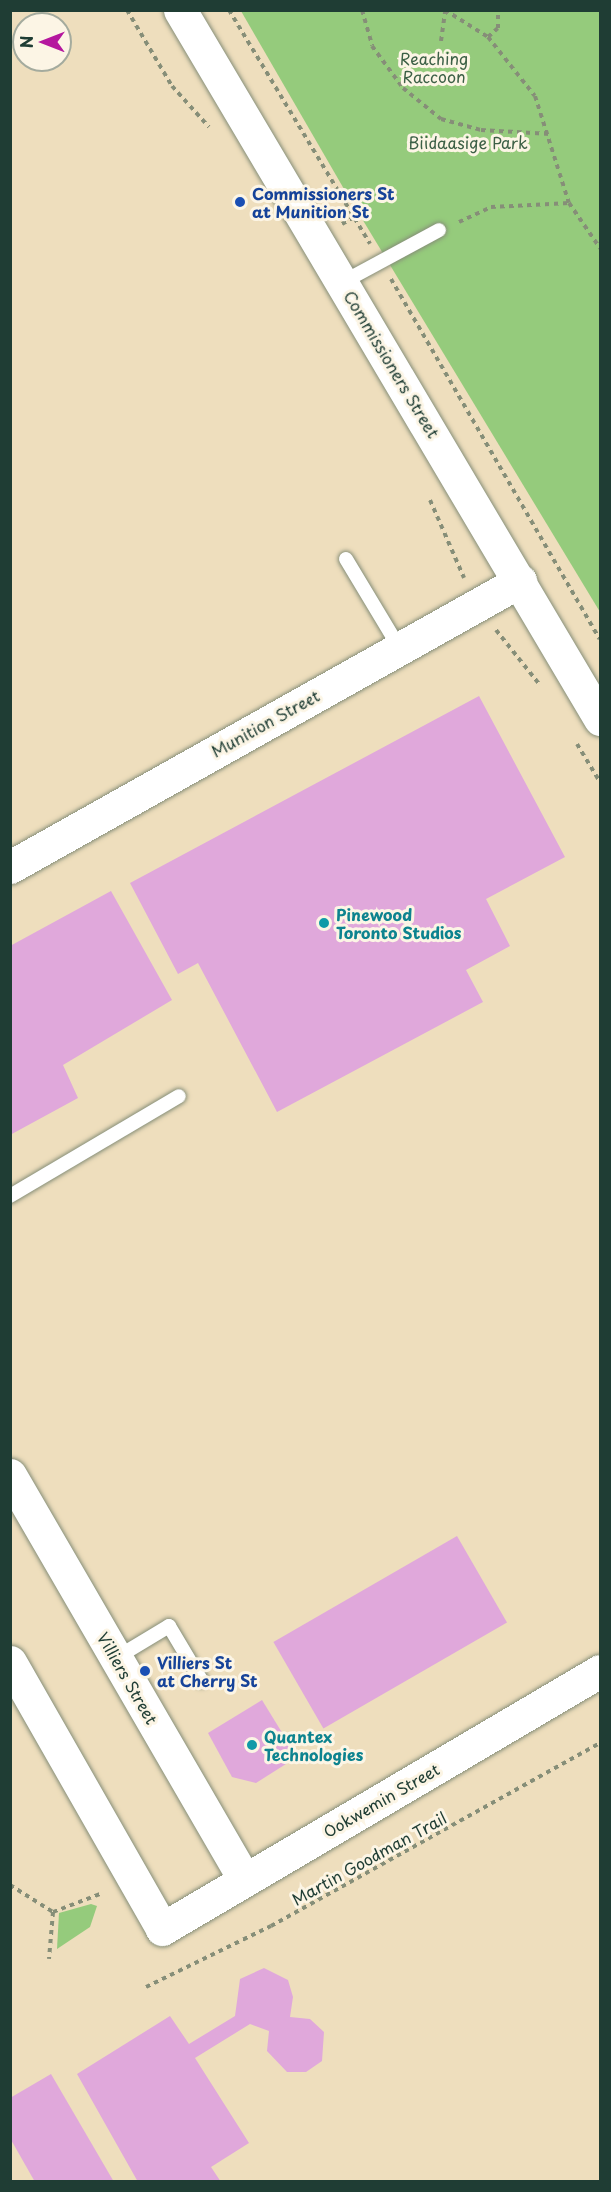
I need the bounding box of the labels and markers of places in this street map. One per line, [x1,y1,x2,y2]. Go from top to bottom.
place label: Commissioners St at Munition St [252,183,394,221]
marker: Commissioners St at Munition St [233,195,247,209]
place label: Pinewood Toronto Studios [336,904,461,942]
marker: Pinewood Toronto Studios [317,916,331,930]
place label: Villiers St at Cherry St [157,1652,259,1690]
marker: Villiers St at Cherry St [138,1664,152,1678]
place label: Quantex Technologies [264,1726,363,1764]
marker: Quantex Technologies [245,1738,259,1752]

